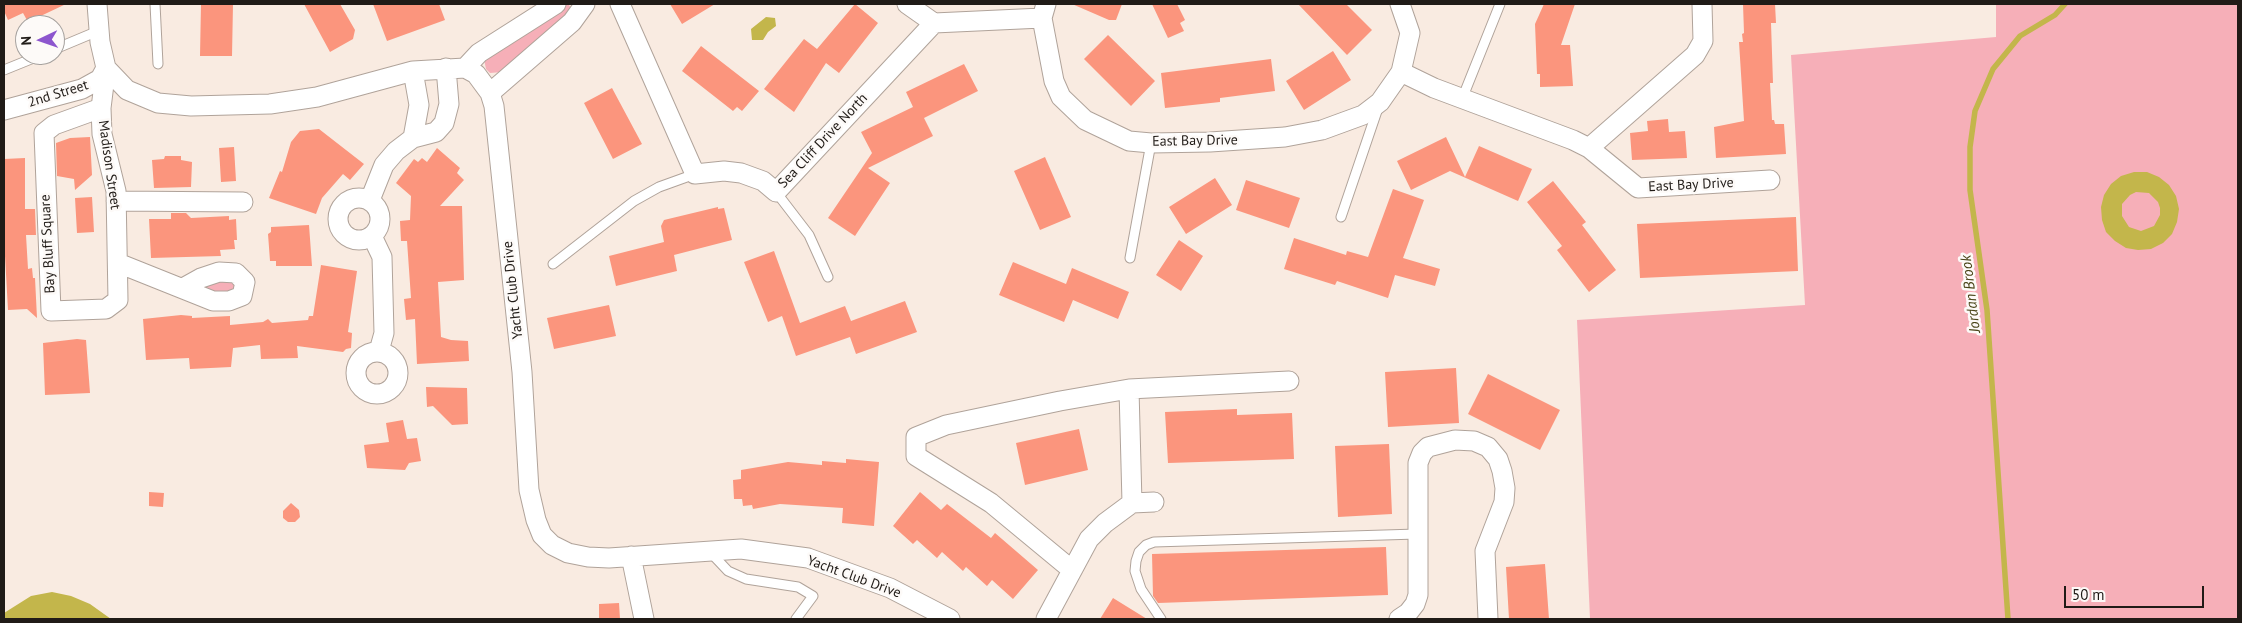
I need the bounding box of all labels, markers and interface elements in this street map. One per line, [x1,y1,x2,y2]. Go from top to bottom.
north arrow [15,15,65,65]
text: N [17,36,35,46]
street label: 2nd Street [26,77,90,111]
street label: Sea Cliff Drive North [775,90,871,192]
street label: Madison Street [94,119,124,211]
street label: East Bay Drive [1152,132,1238,150]
street label: East Bay Drive [1648,174,1734,196]
street label: Bay Bluff Square [37,194,59,294]
street label: Yacht Club Drive [499,240,527,340]
water label: Jordan Brook [1957,254,1985,334]
street label: Yacht Club Drive [805,552,903,602]
scale bar [2067,576,2207,608]
text: 50 m [2072,585,2105,604]

